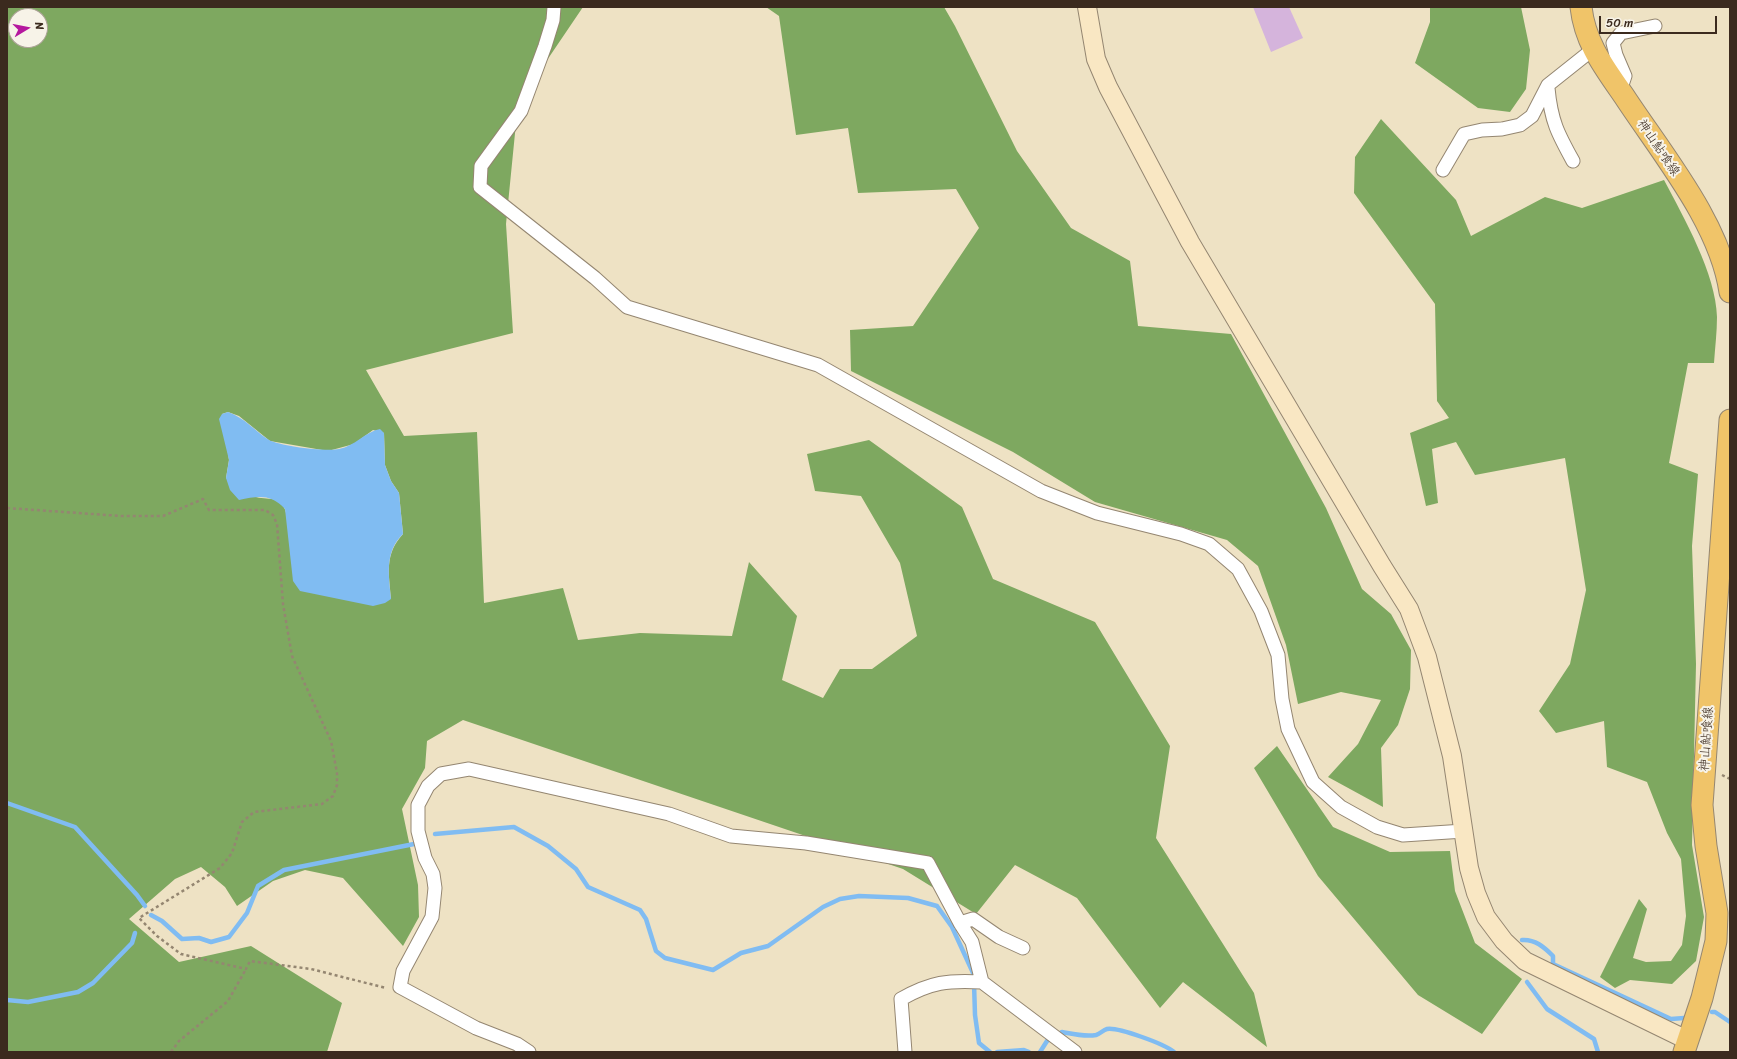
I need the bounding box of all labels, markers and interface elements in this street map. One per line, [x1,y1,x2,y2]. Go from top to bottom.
north arrow [8,8,48,48]
scale bar [1601,8,1719,34]
text: 50 m [1606,12,1633,34]
text: N [29,21,49,31]
street label: 神山鮎喰線 [1633,117,1683,179]
street label: 神山鮎喰線 [1697,706,1717,772]

